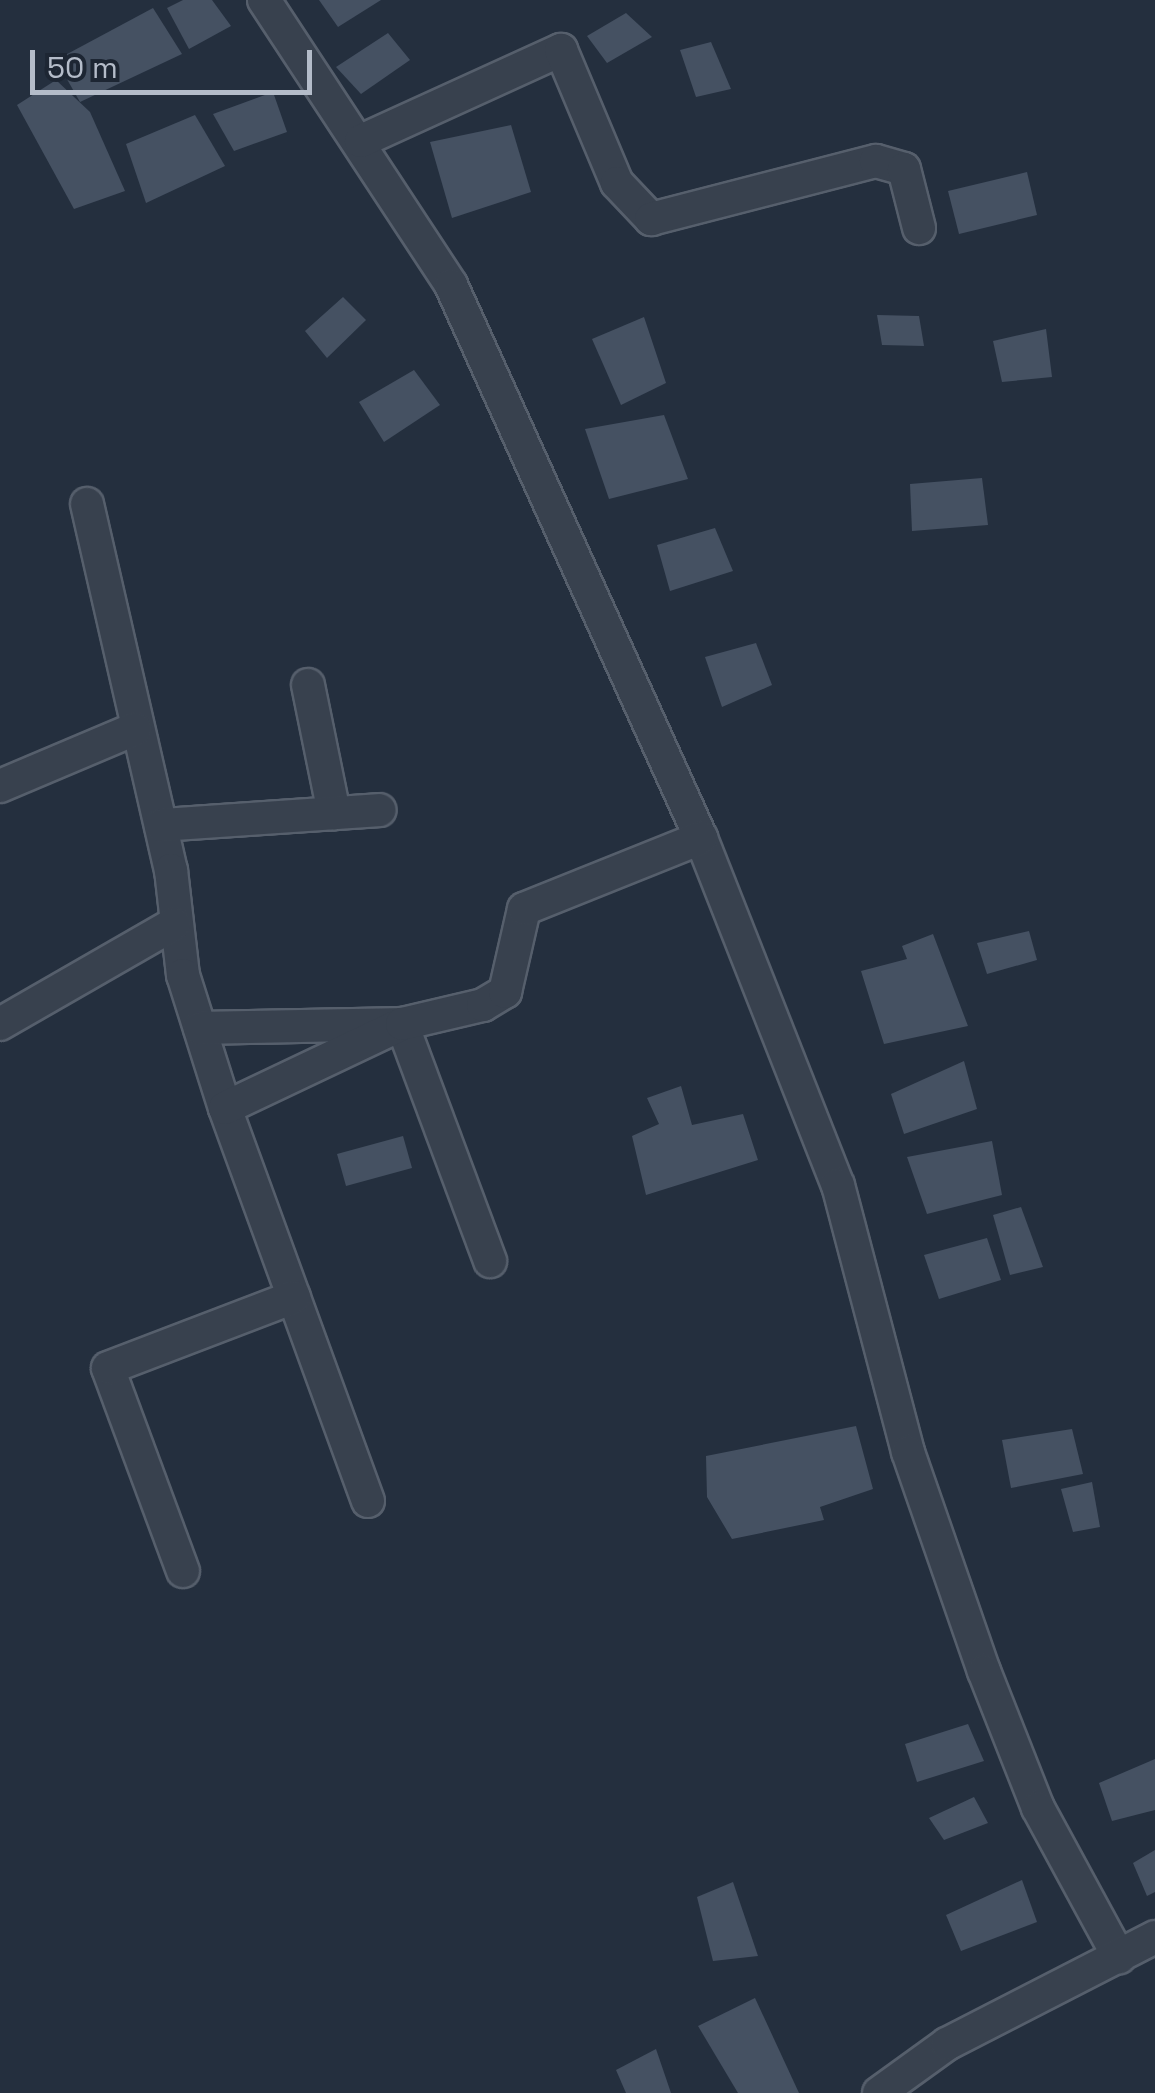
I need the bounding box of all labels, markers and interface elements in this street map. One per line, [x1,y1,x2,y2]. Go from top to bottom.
scale bar [35,30,318,92]
text: 50 m [47,48,118,87]

